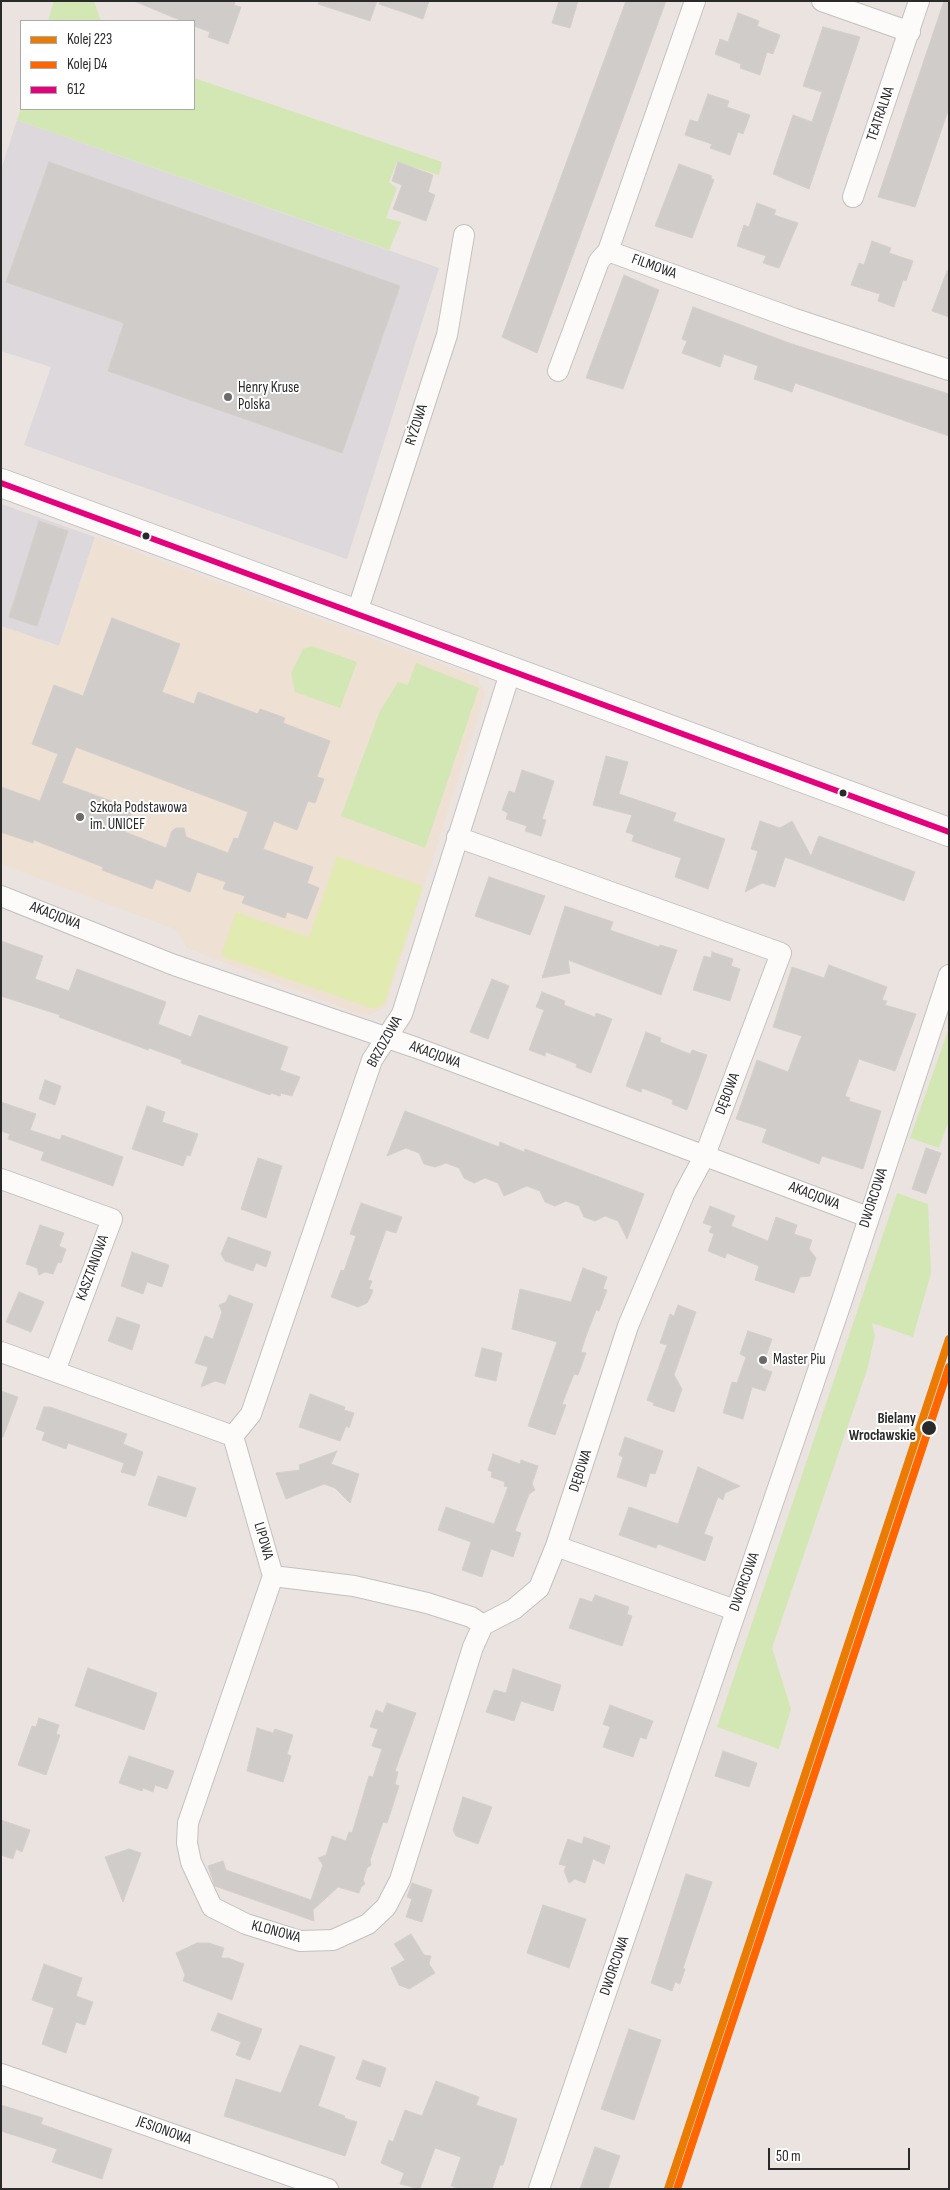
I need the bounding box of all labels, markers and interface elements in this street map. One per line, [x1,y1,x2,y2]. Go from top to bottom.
legend [20,20,195,110]
text: Kolej 223 [67,30,112,49]
text: Kolej D4 [67,55,107,74]
text: 612 [67,80,85,99]
street label: TEATRALNA [863,84,899,144]
street label: FILMOWA [629,251,679,283]
place label: Henry Kruse Polska [238,379,299,414]
marker: Henry Kruse Polska [222,391,234,403]
street label: RYŻOWA [402,402,432,448]
unlabelled marker [141,531,151,541]
unlabelled marker [838,788,848,798]
place label: Szkoła Podstawowa im. UNICEF [90,799,187,834]
marker: Szkoła Podstawowa im. UNICEF [74,811,86,823]
street label: AKACJOWA [27,898,83,934]
street label: BRZOZOWA [364,1013,406,1071]
street label: AKACJOWA [407,1037,463,1073]
street label: DĘBOWA [712,1071,744,1117]
street label: DWORCOWA [856,1166,892,1230]
street label: AKACJOWA [786,1178,842,1214]
street label: KASZTANOWA [73,1233,113,1303]
place label: Master Piu [773,1351,826,1369]
marker: Master Piu [757,1354,769,1366]
place label: Bielany Wrocławskie [849,1410,916,1445]
marker: Bielany Wrocławskie [920,1419,938,1437]
street label: DĘBOWA [566,1448,596,1494]
street label: LIPOWA [249,1520,277,1562]
street label: DWORCOWA [726,1550,764,1614]
street label: KLONOWA [249,1917,303,1947]
street label: DWORCOWA [596,1934,634,1998]
street label: JESIONOWA [134,2113,194,2149]
scale bar [770,2138,912,2170]
text: 50 m [776,2147,801,2166]

